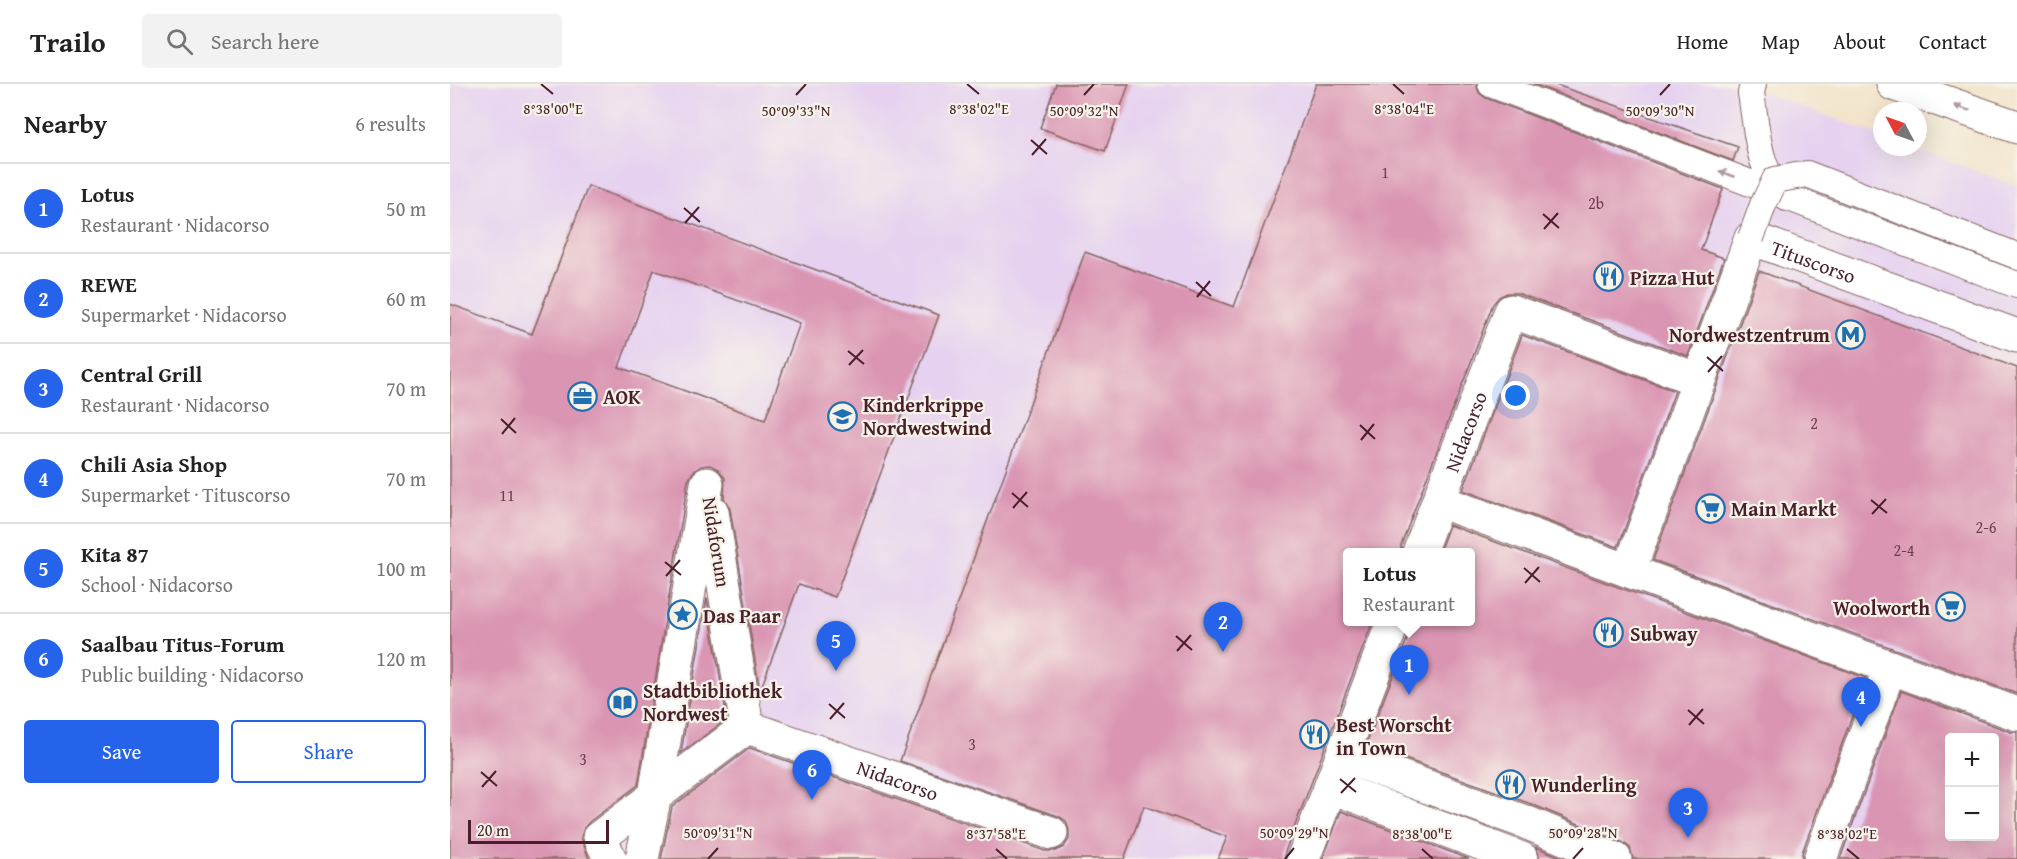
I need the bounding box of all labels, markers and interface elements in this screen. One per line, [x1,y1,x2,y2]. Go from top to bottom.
search box [142,14,562,68]
text: Trailo [30,21,106,62]
icon: search [163,25,196,58]
text: Search here [211,25,319,57]
text: Home [1677,26,1728,57]
text: Map [1761,26,1800,57]
text: About [1833,26,1886,57]
text: Contact [1919,26,1987,57]
text: 8°38'00"E [523,98,583,119]
text: 8°38'02"E [949,98,1009,119]
text: 8°38'04"E [1374,98,1434,119]
text: 50°09'33"N [762,100,831,121]
text: 50°09'32"N [1050,100,1119,121]
text: 50°09'30"N [1626,100,1695,121]
north arrow [1873,102,1927,156]
one-way arrow [1953,102,1971,112]
text: Nearby [24,104,107,143]
text: 6 results [355,109,426,138]
house number: 1 [1381,160,1389,184]
one-way arrow [1718,169,1736,179]
text: Lotus [81,178,135,210]
house number: 2b [1588,191,1604,215]
text: 1 [38,194,49,223]
text: 50 m [386,194,426,223]
text: Restaurant · Nidacorso [81,210,269,239]
street label: Tituscorso [1767,232,1860,290]
restaurant icon: Pizza Hut [1593,261,1625,293]
place label: Pizza Hut [1630,263,1715,292]
text: REWE [81,268,137,300]
text: 2 [38,284,49,313]
text: 60 m [386,284,426,313]
text: Supermarket · Nidacorso [81,300,287,329]
metro station icon: Nordwestzentrum [1835,318,1867,350]
place label: Nordwestzentrum [1669,320,1830,349]
text: Central Grill [81,358,202,390]
text: 3 [38,374,49,403]
text: 70 m [386,374,426,403]
office icon: AOK [566,380,598,412]
your location [1501,381,1530,410]
place label: AOK [603,382,641,411]
street label: Nidacorso [1436,387,1494,476]
text: Restaurant · Nidacorso [81,390,269,419]
place label: Kinderkrippe Nordwestwind [863,390,992,442]
school or university icon: Kinderkrippe Nordwestwind [826,400,858,432]
house number: 2 [1810,411,1818,435]
text: Chili Asia Shop [81,448,227,480]
text: 4 [38,464,49,493]
text: 70 m [386,464,426,493]
text: Supermarket · Tituscorso [81,480,290,509]
house number: 11 [499,483,515,507]
supermarket icon: Main Markt [1694,492,1726,524]
place label: Main Markt [1731,494,1837,523]
street label: Nidaforum [696,495,739,590]
house number: 2-6 [1976,515,1997,539]
text: Kita 87 [81,538,149,570]
house number: 2-4 [1894,538,1915,562]
popup [1343,548,1475,626]
text: 5 [38,554,49,583]
text: 100 m [376,554,426,583]
text: Lotus [1363,557,1417,589]
text: School · Nidacorso [81,570,233,599]
text: Restaurant [1363,589,1455,618]
supermarket icon: Woolworth [1935,591,1967,623]
place label: Woolworth [1833,593,1930,622]
place icon: Das Paar [666,599,698,631]
place label: Das Paar [703,601,781,630]
pin: 2 [1204,602,1242,652]
restaurant icon: Subway [1593,617,1625,649]
place label: Subway [1630,619,1698,648]
pin: 5 [816,622,856,671]
text: Saalbau Titus-Forum [81,628,285,660]
text: 6 [38,644,49,673]
text: 120 m [376,644,426,673]
pin: 1 [1390,646,1428,695]
text: Public building · Nidacorso [81,660,304,689]
place label: Stadtbibliothek Nordwest [643,676,783,728]
pin: 4 [1842,678,1880,727]
library icon: Stadtbibliothek Nordwest [606,686,638,718]
place label: Best Worscht in Town [1336,710,1452,762]
restaurant icon: Best Worscht in Town [1299,719,1331,751]
button: Save [24,720,219,783]
button: Share [231,720,426,783]
house number: 3 [968,732,976,756]
map controls [1945,733,1999,841]
button: + [1945,733,1999,787]
house number: 3 [579,747,587,771]
pin: 6 [792,750,832,800]
street label: Nidacorso [853,752,943,807]
restaurant icon: Wunderling [1494,768,1526,800]
place label: Wunderling [1531,770,1637,799]
button: − [1945,787,1999,841]
pin: 3 [1668,788,1708,838]
scale bar [468,817,609,844]
text: 20 m [477,818,509,842]
text: 50°09'31"N [684,822,753,843]
text: 50°09'29"N [1260,822,1329,843]
text: 50°09'28"N [1549,822,1618,843]
text: 8°37'58"E [966,823,1026,844]
text: 8°38'00"E [1392,823,1452,844]
text: 8°38'02"E [1817,823,1877,844]

